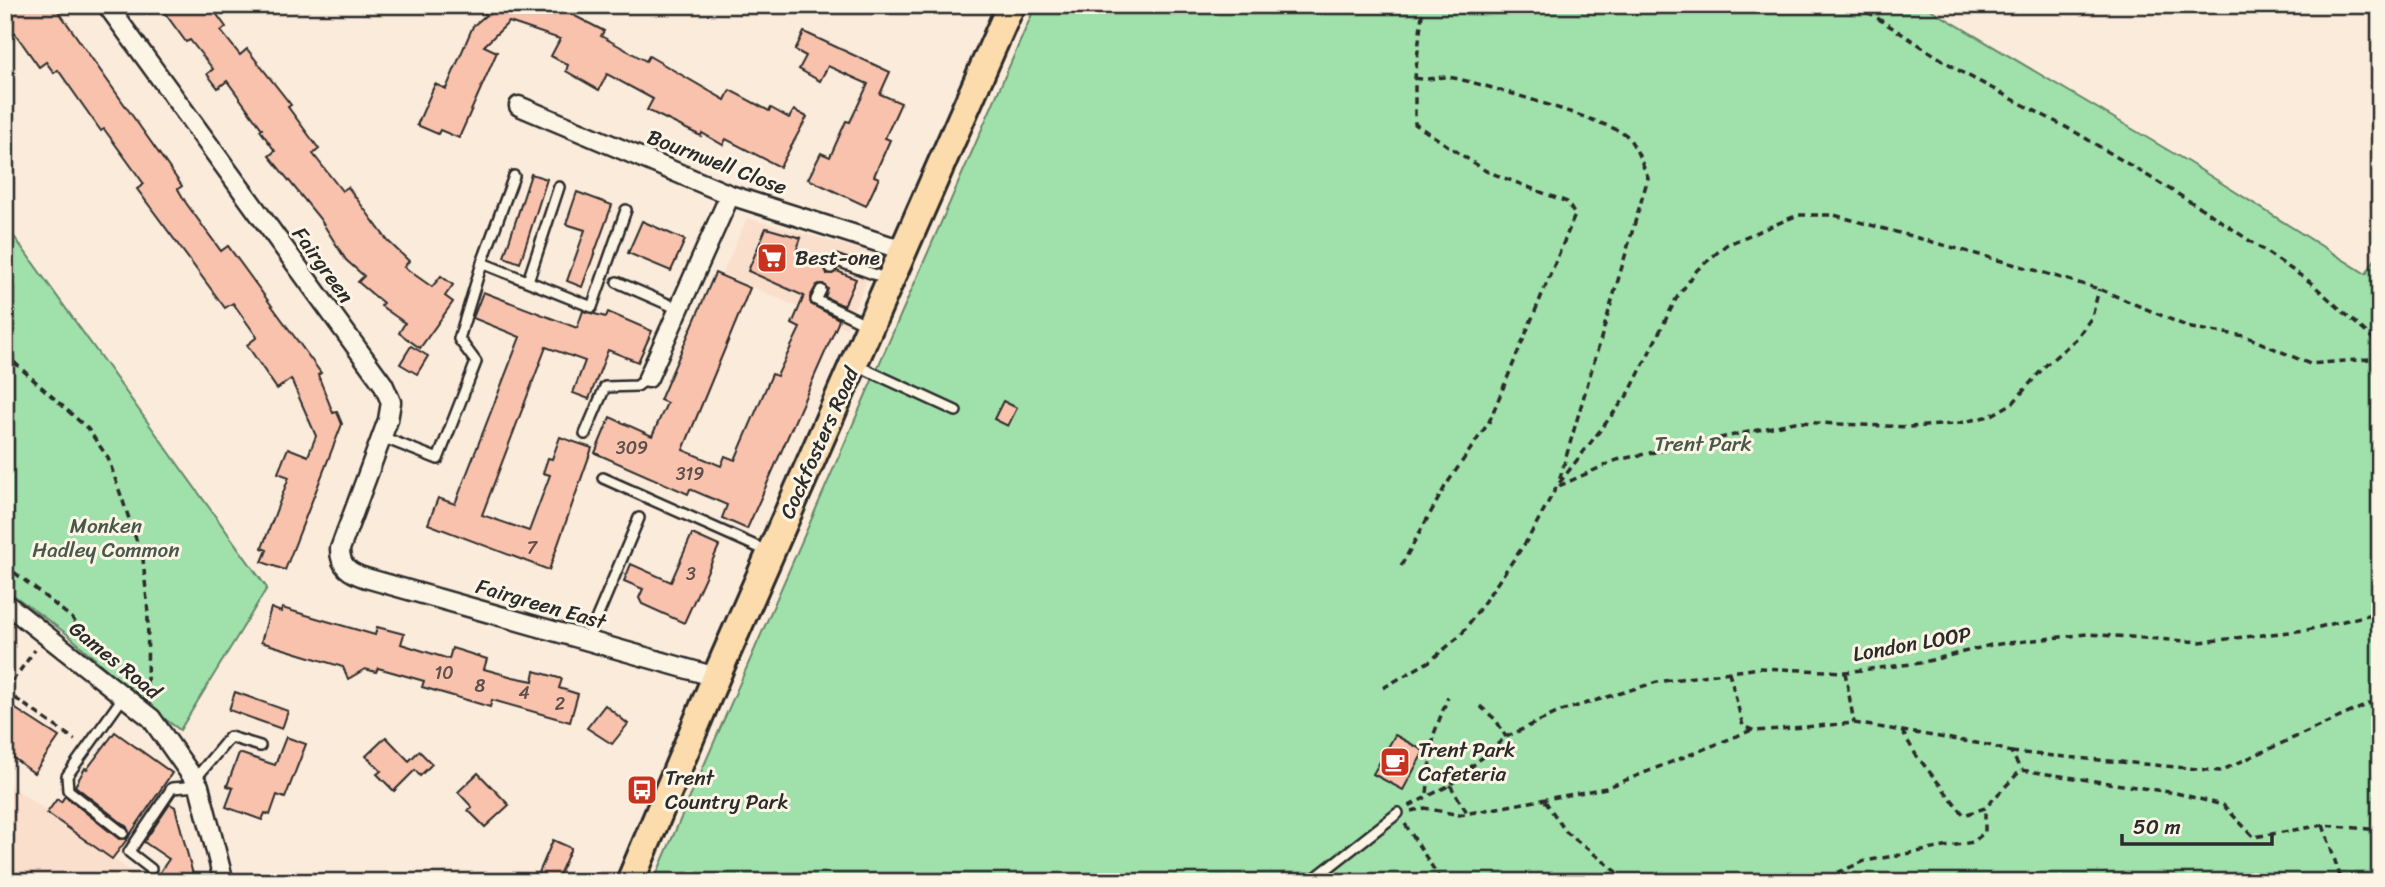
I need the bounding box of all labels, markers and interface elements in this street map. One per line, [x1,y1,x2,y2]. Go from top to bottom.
street label: Bournwell Close [641,118,793,206]
street label: Fairgreen [282,218,364,312]
place label: Best-one [795,239,880,277]
supermarket icon: Best-one [755,241,789,275]
street label: Cockfosters Road [769,359,870,525]
park label: Trent Park [1654,425,1752,463]
house number: 309 [616,432,648,464]
house number: 319 [676,458,704,490]
park label: Monken Hadley Common [32,507,180,569]
house number: 7 [527,532,539,564]
house number: 3 [686,558,696,590]
street label: Fairgreen East [472,567,612,641]
street label: Games Road [60,610,171,711]
street label: London LOOP [1850,615,1975,673]
house number: 10 [434,657,454,689]
house number: 8 [475,670,486,702]
house number: 4 [518,677,530,709]
house number: 2 [555,688,565,720]
place label: Trent Park Cafeteria [1418,731,1515,793]
cafe icon: Trent Park Cafeteria [1378,745,1412,779]
place label: Trent Country Park [665,759,789,821]
bus stop icon: Trent Country Park [625,773,659,807]
scale bar [2122,803,2273,847]
text: 50 m [2133,808,2181,846]

